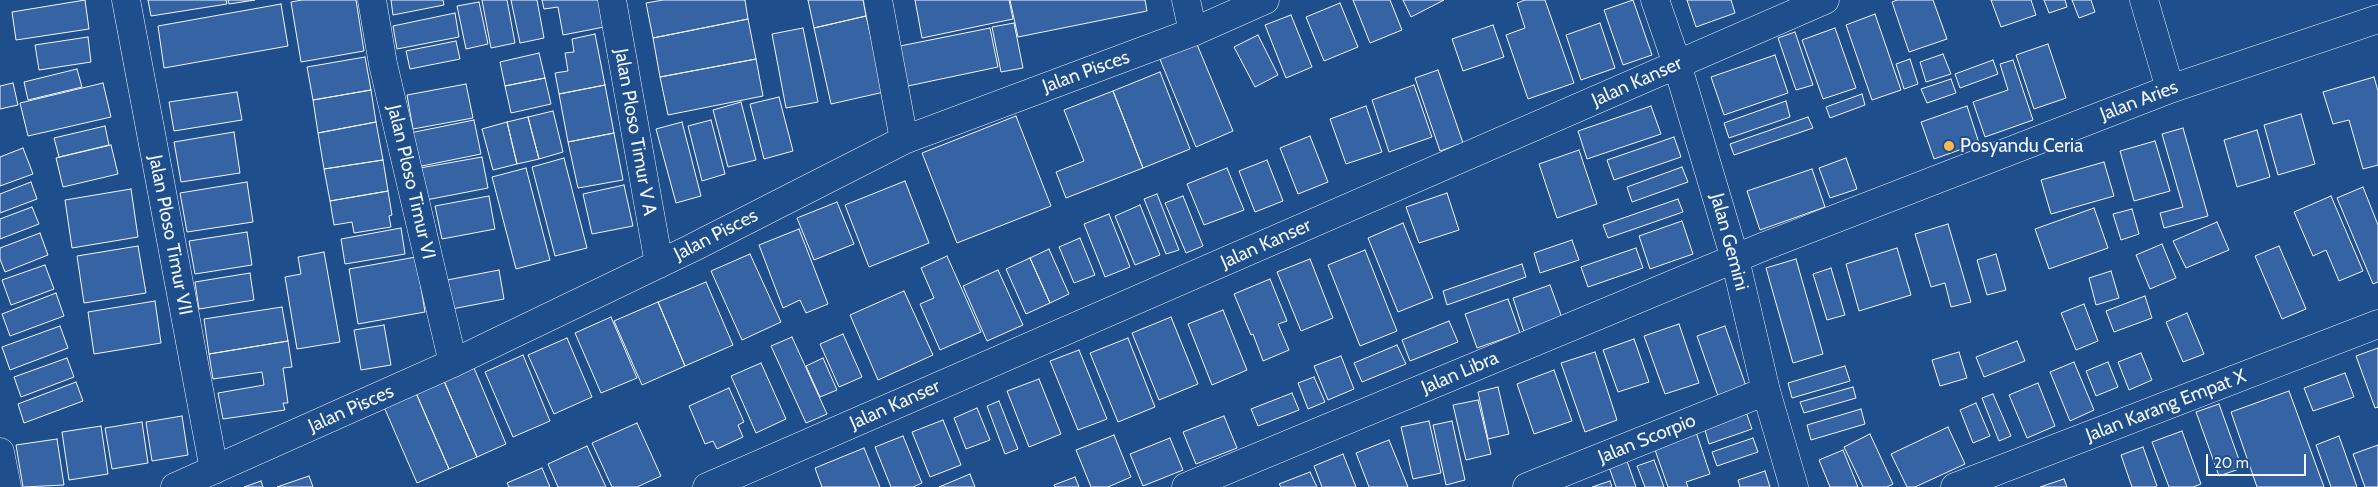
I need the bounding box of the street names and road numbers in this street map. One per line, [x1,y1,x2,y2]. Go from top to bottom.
street label: Jalan Pisces [1039,46,1133,98]
street label: Jalan Ploso Timur V A [609,47,661,217]
street label: Jalan Kanser [1588,52,1686,112]
street label: Jalan Aries [2097,76,2181,126]
street label: Jalan Ploso Timur VI [382,103,440,261]
street label: Jalan Ploso Timur VII [143,153,197,317]
street label: Jalan Gemini [1705,191,1753,293]
street label: Jalan Pisces [670,204,762,266]
street label: Jalan Kanser [1217,214,1315,274]
street label: Jalan Libra [1418,347,1502,399]
street label: Jalan Karang Empat X [2083,365,2249,447]
street label: Jalan Kanser [846,375,944,435]
street label: Jalan Pisces [305,380,397,438]
street label: Jalan Scorpio [1595,409,1699,469]

